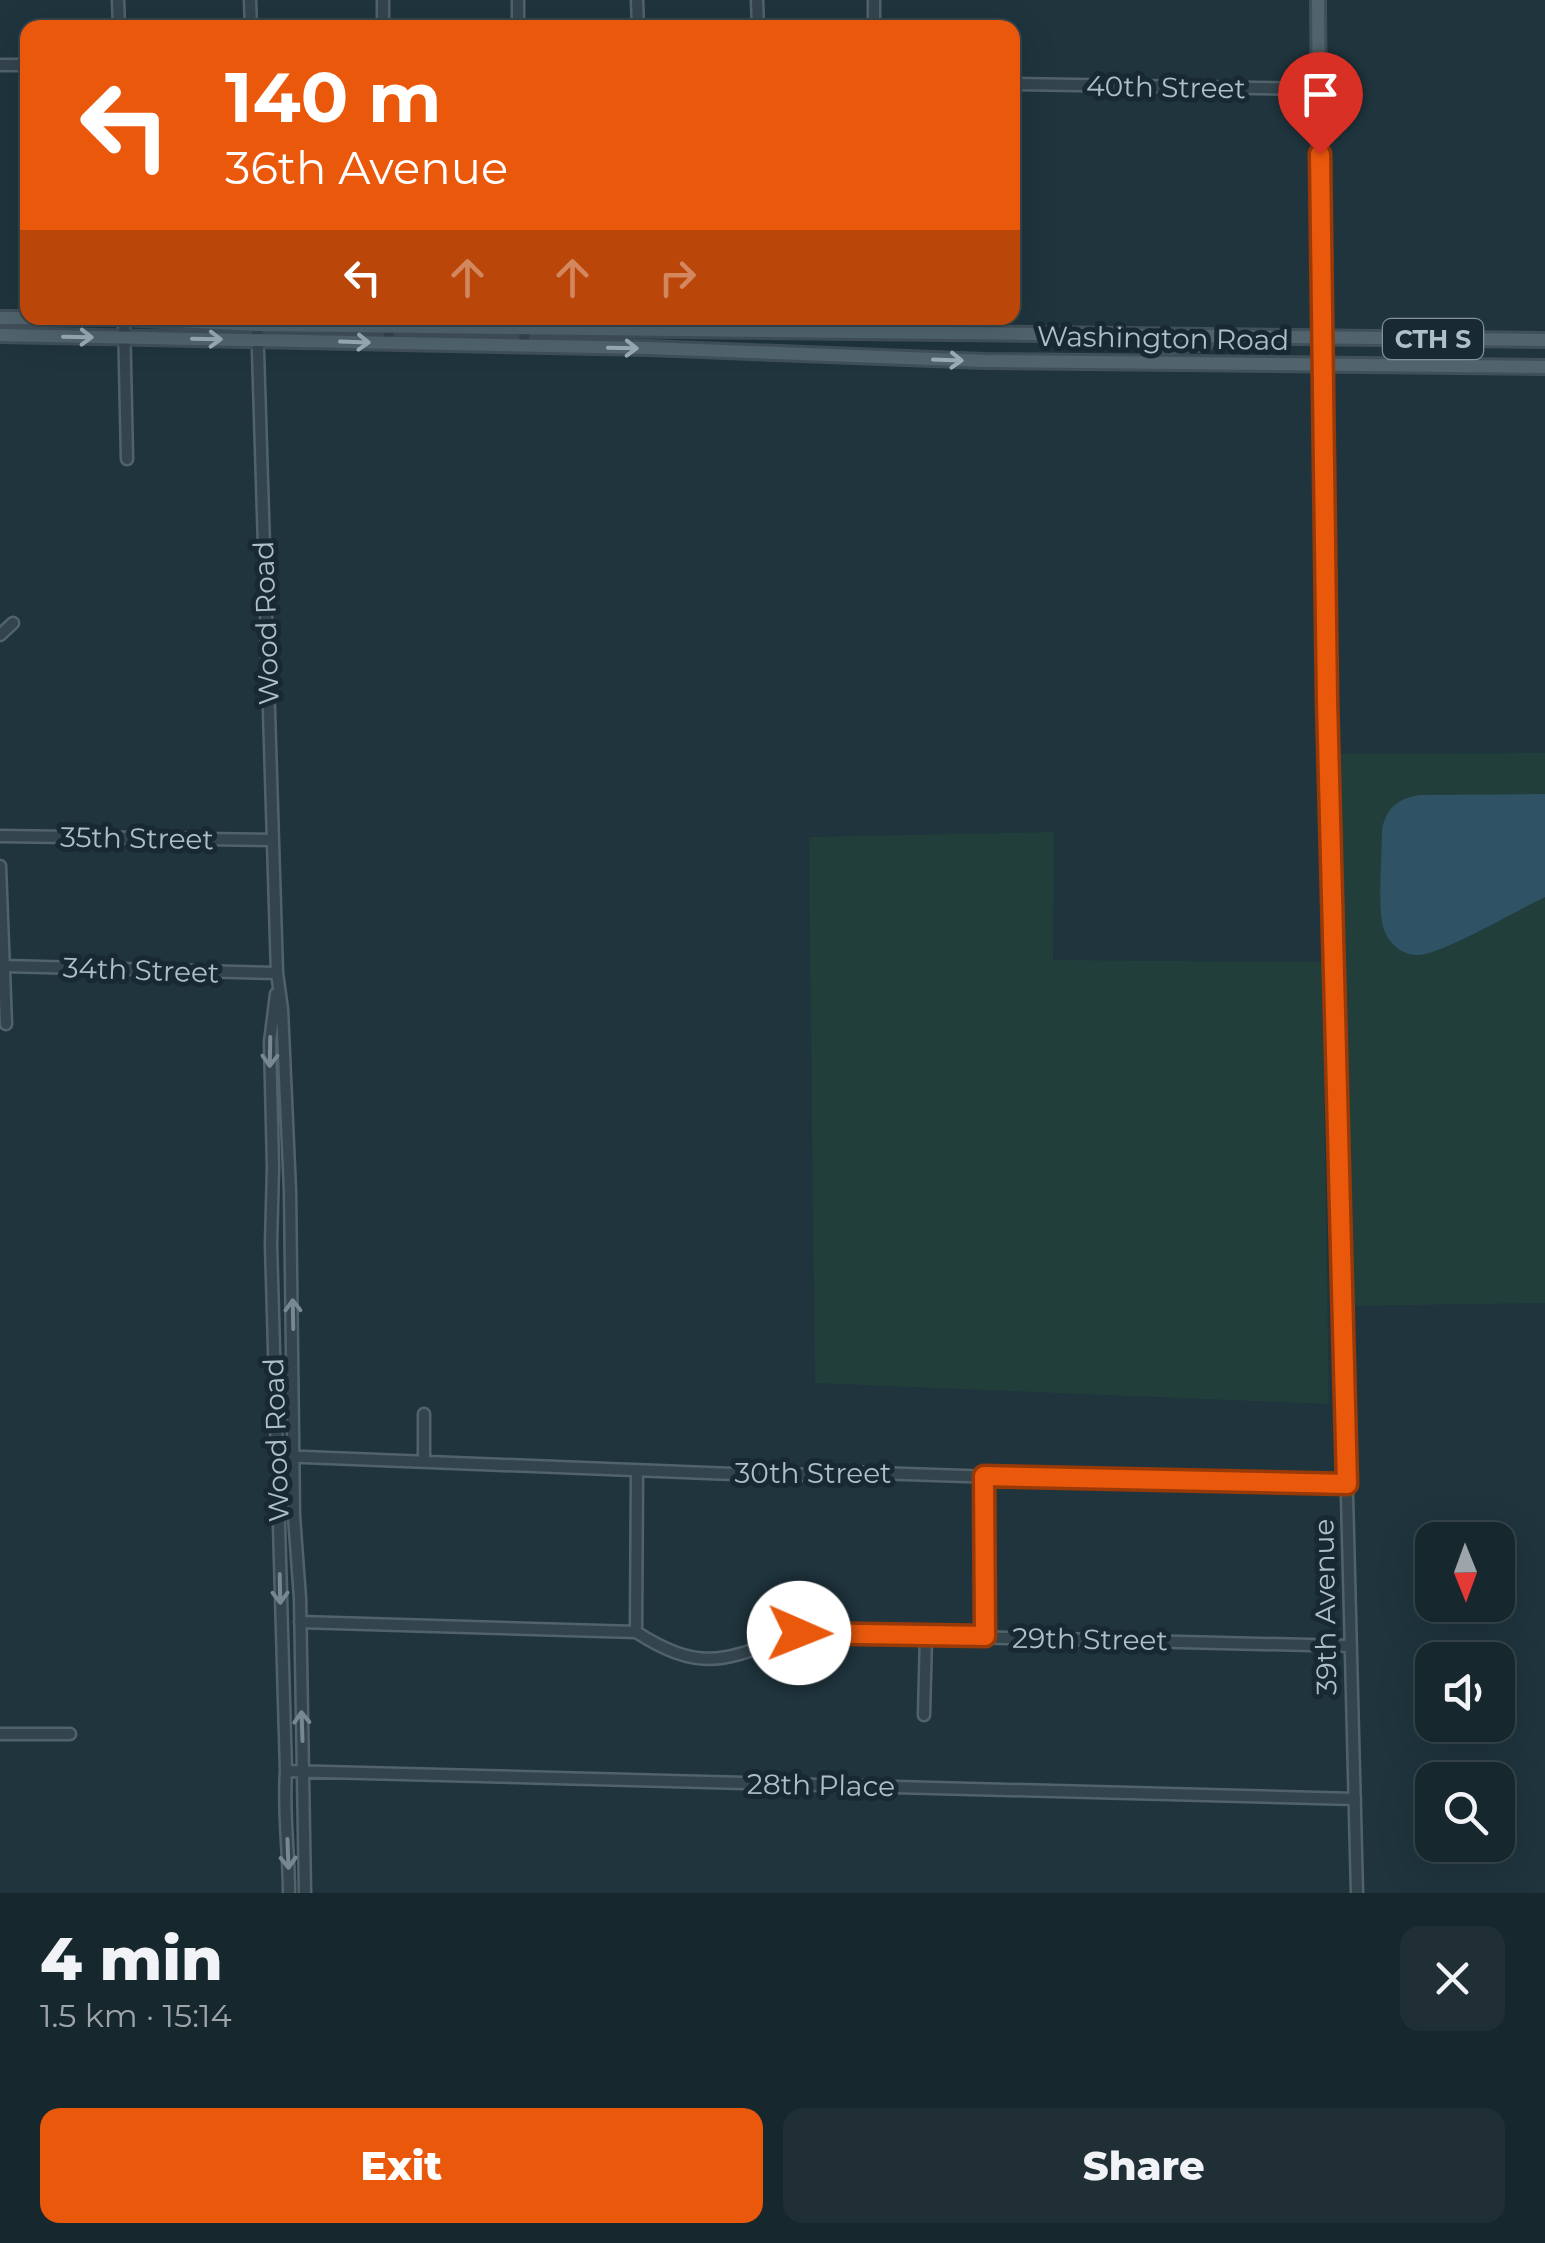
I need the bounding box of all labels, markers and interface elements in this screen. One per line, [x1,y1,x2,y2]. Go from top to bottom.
pin [1278,52,1363,155]
text: 140 m [225,54,441,140]
icon: left [60,60,190,190]
icon: arrive [1293,67,1348,122]
street label: 40th Street [1086,69,1246,105]
text: 36th Avenue [225,140,508,195]
icon: left [335,250,390,305]
icon: ahead [440,250,495,305]
icon: ahead [545,250,600,305]
icon: right [650,250,705,305]
street label: Washington Road [1037,319,1289,357]
road number: CTH S [1383,319,1483,359]
one-way arrow [62,327,94,346]
one-way arrow [190,330,222,348]
one-way arrow [338,333,370,352]
one-way arrow [606,338,638,357]
one-way arrow [931,350,963,369]
street label: Wood Road [246,540,286,706]
street label: 35th Street [60,820,214,856]
street label: 34th Street [62,950,220,990]
one-way arrow [261,1035,280,1067]
one-way arrow [283,1298,302,1330]
street label: Wood Road [256,1357,296,1523]
street label: 30th Street [735,1456,891,1490]
street label: 39th Avenue [1306,1518,1344,1696]
north arrow [1415,1522,1515,1622]
map controls [1415,1522,1515,1862]
one-way arrow [270,1572,289,1604]
position arrow [747,1581,851,1685]
street label: 29th Street [1012,1621,1168,1657]
button: sound [1415,1642,1515,1742]
one-way arrow [292,1710,311,1742]
button: search [1415,1762,1515,1862]
street label: 28th Place [747,1767,895,1803]
one-way arrow [279,1837,298,1869]
text: 4 min [40,1922,223,1995]
button: close [1400,1926,1505,2031]
text: 1.5 km · 15:14 [40,1996,232,2035]
button: Exit [40,2108,763,2223]
button: Share [783,2108,1505,2223]

